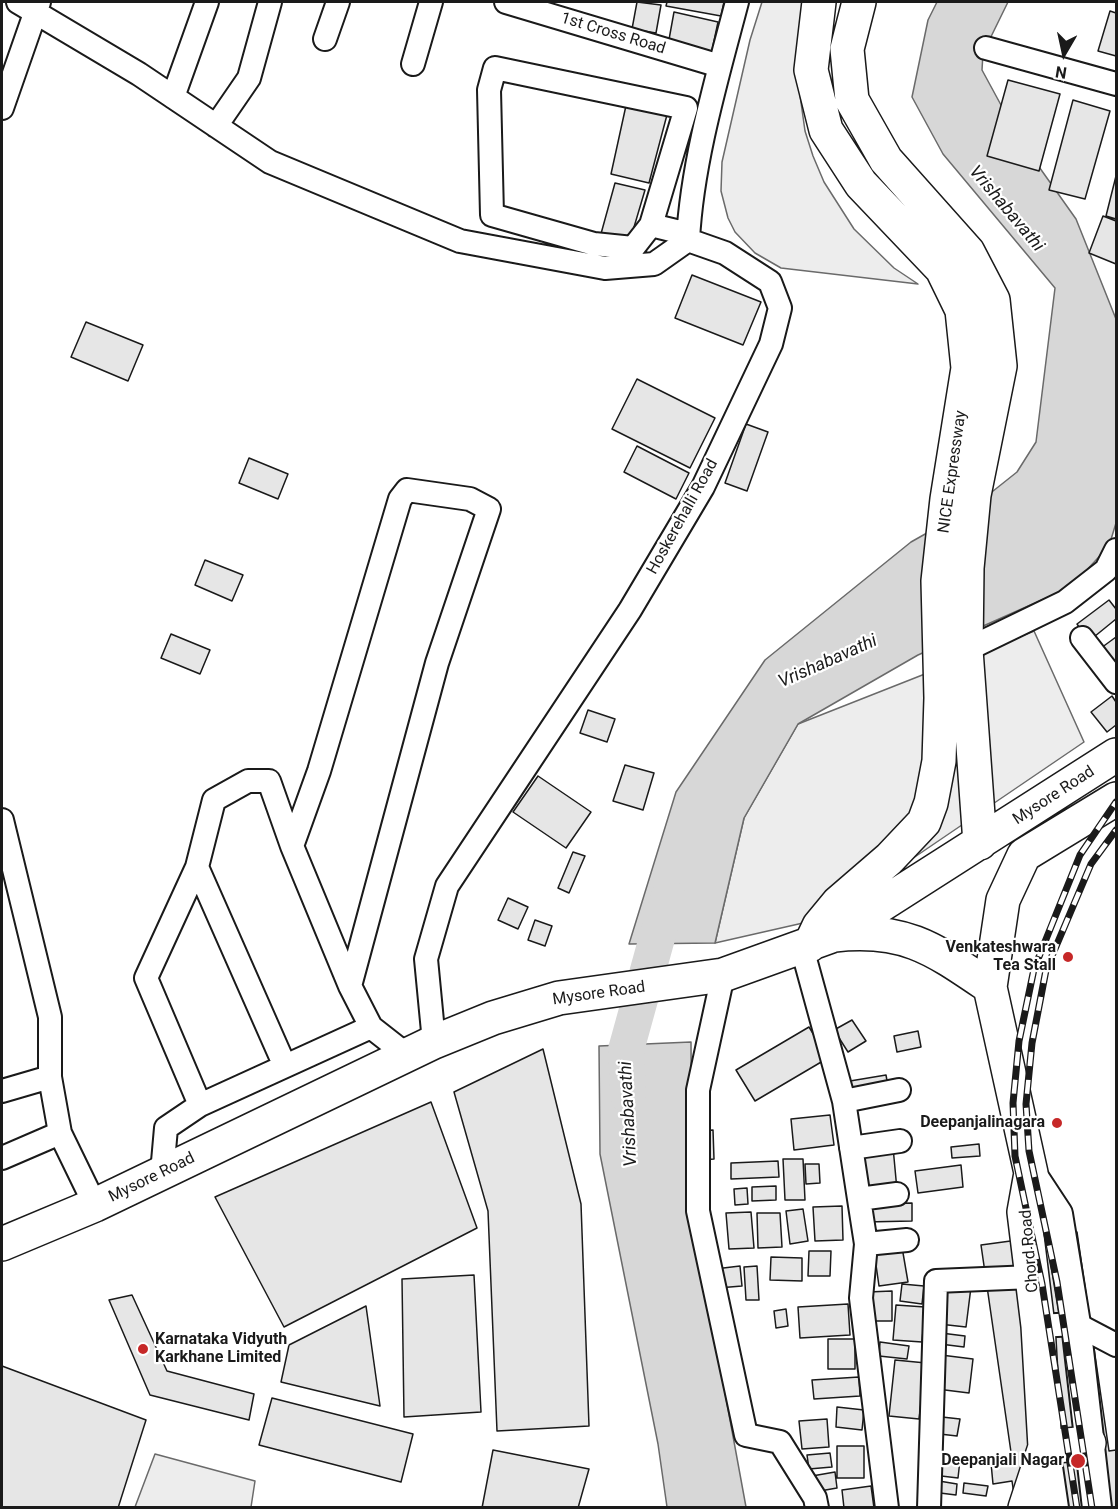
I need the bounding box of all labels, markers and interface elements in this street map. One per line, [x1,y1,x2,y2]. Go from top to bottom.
street label: 1st Cross Road [558,9,668,59]
north arrow [1034,24,1094,84]
text: N [1054,62,1068,83]
water label: Vrishabavathi [964,162,1048,256]
street label: NICE Expressway [935,409,971,535]
street label: Hoskerehalli Road [643,456,723,578]
water label: Vrishabavathi [775,631,881,693]
street label: Mysore Road [1010,763,1098,829]
place label: Venkateshwara Tea Stall [945,938,1056,976]
marker: Venkateshwara Tea Stall [1061,950,1075,964]
street label: Mysore Road [551,978,647,1010]
water label: Vrishabavathi [615,1061,643,1167]
place label: Deepanjalinagara [920,1113,1045,1133]
marker: Deepanjalinagara [1050,1116,1064,1130]
street label: Mysore Road [106,1149,198,1207]
street label: Chord Road [1017,1209,1043,1293]
place label: Karnataka Vidyuth Karkhane Limited [155,1330,287,1368]
marker: Karnataka Vidyuth Karkhane Limited [136,1342,150,1356]
place label: Deepanjali Nagar [941,1451,1064,1471]
marker: Deepanjali Nagar [1069,1452,1087,1470]

